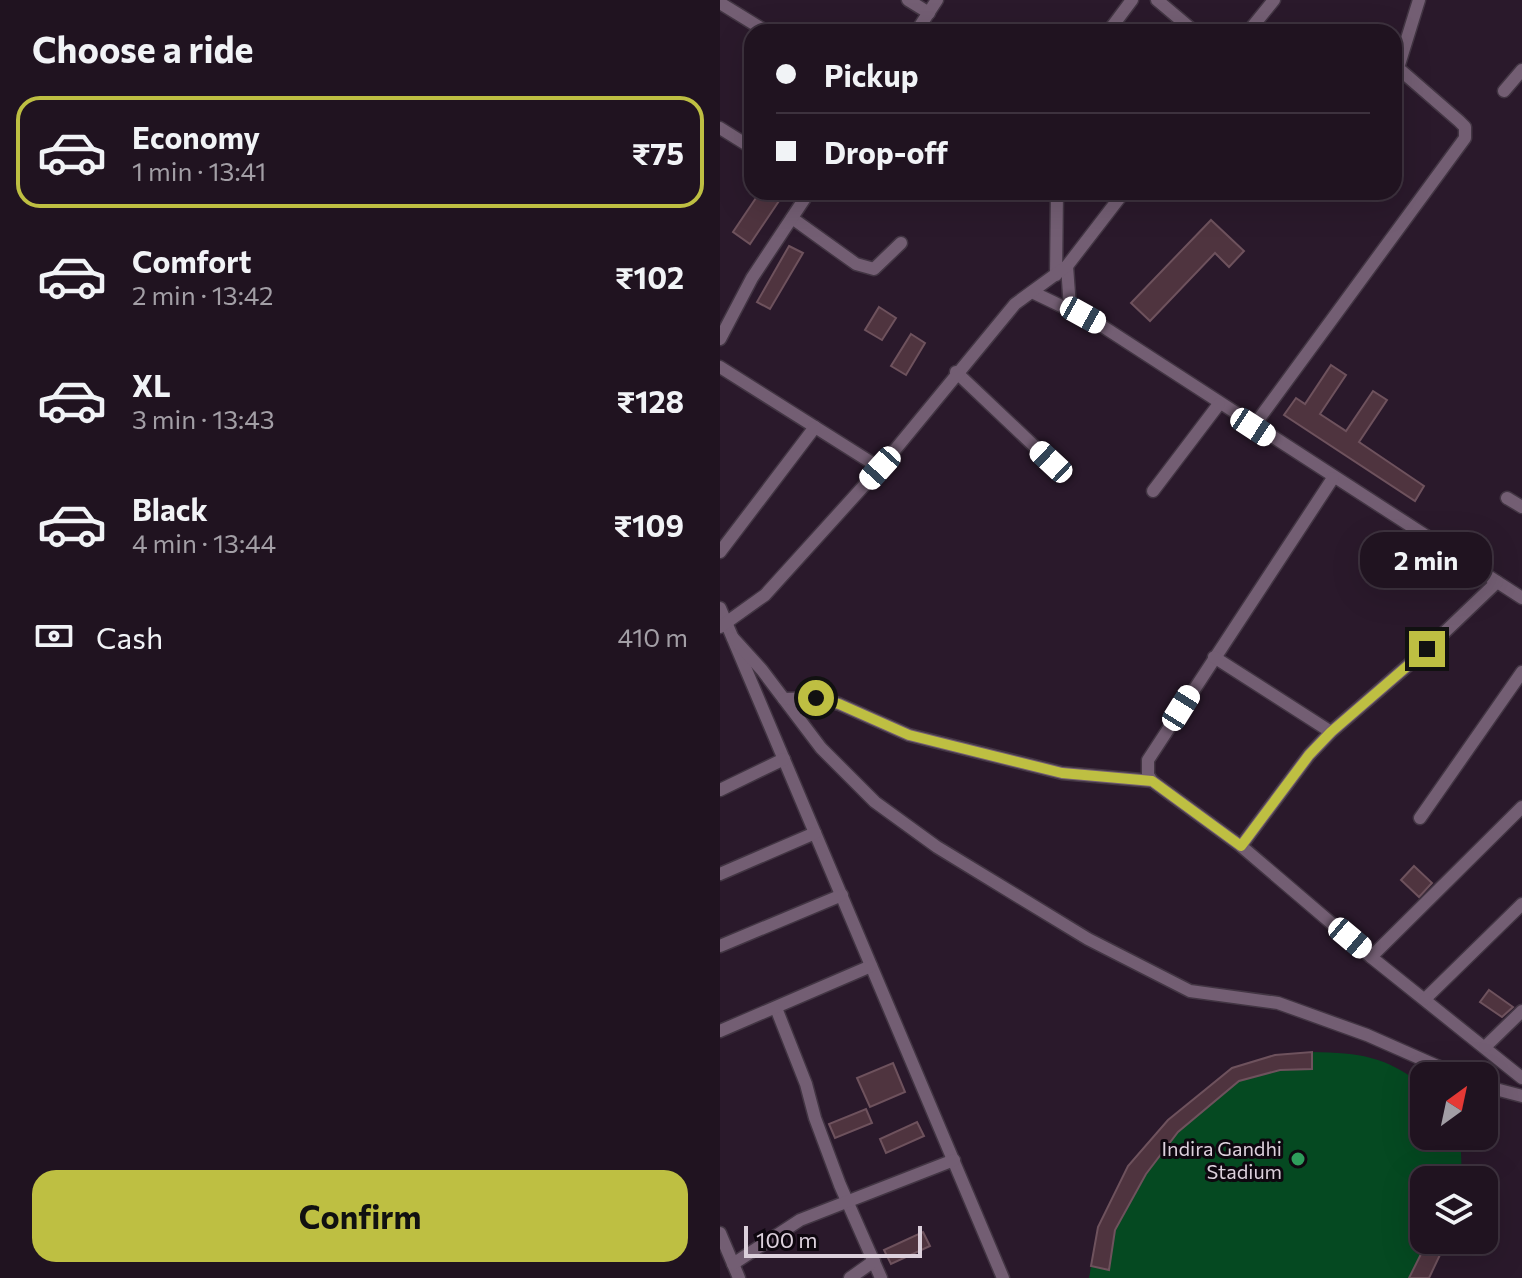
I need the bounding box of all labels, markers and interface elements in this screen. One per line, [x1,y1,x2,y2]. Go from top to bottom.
text: Choose a ride [32,26,253,70]
text: Pickup [824,56,918,93]
icon: car [36,116,108,188]
text: Economy [132,118,260,155]
text: Drop-off [824,133,948,170]
text: ₹75 [632,134,684,171]
text: 1 min · 13:41 [132,155,266,186]
icon: car [36,240,108,312]
text: Comfort [132,242,251,279]
text: ₹102 [615,258,684,295]
text: 2 min · 13:42 [132,279,273,310]
car [1056,293,1110,337]
icon: car [36,364,108,436]
text: XL [132,366,171,403]
text: ₹128 [616,382,684,419]
text: 3 min · 13:43 [132,403,275,434]
car [1226,404,1280,450]
car [1025,437,1077,487]
car [855,442,905,494]
icon: car [36,488,108,560]
text: Black [132,490,208,527]
text: ₹109 [613,506,684,543]
text: 4 min · 13:44 [132,527,276,558]
callout: 2 min [1361,533,1493,589]
text: 2 min [1394,544,1458,575]
icon: cash [32,614,76,658]
text: Cash [96,618,163,655]
text: 410 m [617,621,688,652]
route end [1409,631,1445,667]
route start [798,680,834,716]
car [1158,681,1204,735]
car [1324,913,1376,963]
north arrow [1410,1062,1498,1150]
map controls [1410,1062,1498,1254]
place label: Indira Gandhi Stadium [1161,1136,1282,1183]
marker: Indira Gandhi Stadium [1289,1150,1307,1168]
button: layers [1410,1166,1498,1254]
button: Confirm [32,1170,688,1262]
scale bar [744,1222,922,1258]
text: 100 m [756,1226,818,1253]

